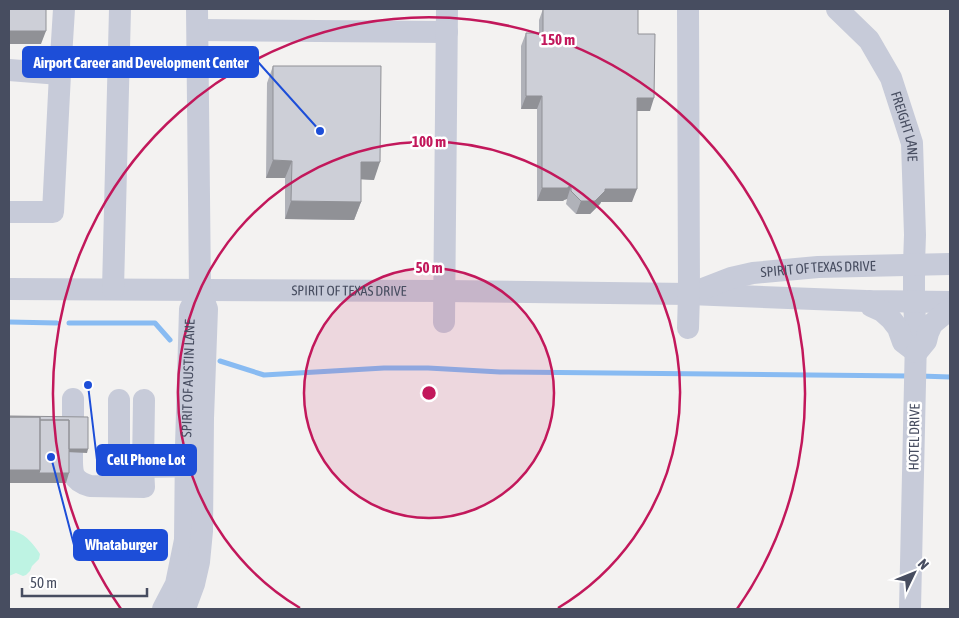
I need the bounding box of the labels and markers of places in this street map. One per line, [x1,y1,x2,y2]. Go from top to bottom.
callout: Airport Career and Development Center [23,47,258,77]
centre of rings [420,384,438,402]
callout: Cell Phone Lot [97,445,196,475]
callout: Whataburger [74,530,167,560]

